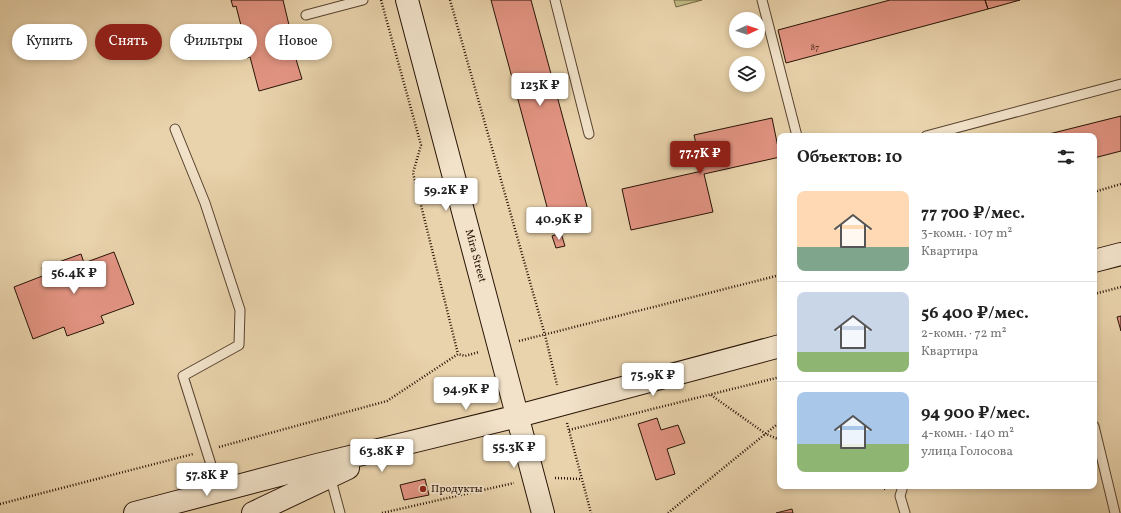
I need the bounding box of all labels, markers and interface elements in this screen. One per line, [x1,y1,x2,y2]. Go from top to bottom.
north arrow [729,12,765,48]
map controls [729,12,765,92]
chip: Купить [12,24,87,60]
chip: Снять [95,24,162,60]
chip: Фильтры [170,24,257,60]
chip: Новое [265,24,332,60]
house number: 87 [811,41,819,54]
button: layers [729,56,765,92]
pin: 123K ₽ [507,73,573,107]
text: 123K ₽ [520,77,560,95]
pin: 77.7K ₽ [663,141,737,175]
text: 77.7K ₽ [679,145,721,163]
text: Объектов: 10 [797,146,902,169]
icon: filters [1055,146,1077,168]
pin: 59.2K ₽ [409,178,483,212]
text: 59.2K ₽ [424,182,468,200]
text: 77 700 ₽/мес. [921,202,1025,225]
pin: 40.9K ₽ [522,207,596,241]
icon: home [829,207,877,255]
text: 40.9K ₽ [535,211,583,229]
text: 3-комн. · 107 m² [921,225,1012,243]
street label: Mira Street [461,228,489,284]
text: Квартира [921,243,978,261]
pin: 56.4K ₽ [37,261,111,295]
text: 56.4K ₽ [51,265,97,283]
text: 56 400 ₽/мес. [921,302,1029,325]
icon: home [829,308,877,356]
text: 2-комн. · 72 m² [921,325,1006,343]
text: Квартира [921,343,978,361]
pin: 75.9K ₽ [616,363,690,397]
text: 75.9K ₽ [631,367,675,385]
pin: 94.9K ₽ [429,377,503,411]
text: 94.9K ₽ [443,381,489,399]
text: 94 900 ₽/мес. [921,402,1030,425]
icon: home [829,408,877,456]
text: 4-комн. · 140 m² [921,425,1014,443]
pin: 55.3K ₽ [477,435,551,469]
pin: 63.8K ₽ [345,439,419,473]
text: 55.3K ₽ [492,439,536,457]
text: 63.8K ₽ [359,443,405,461]
text: улица Голосова [921,443,1013,461]
pin: 57.8K ₽ [170,463,244,497]
text: 57.8K ₽ [186,467,228,485]
place label: Продукты [431,482,483,497]
marker: Продукты [418,484,428,494]

